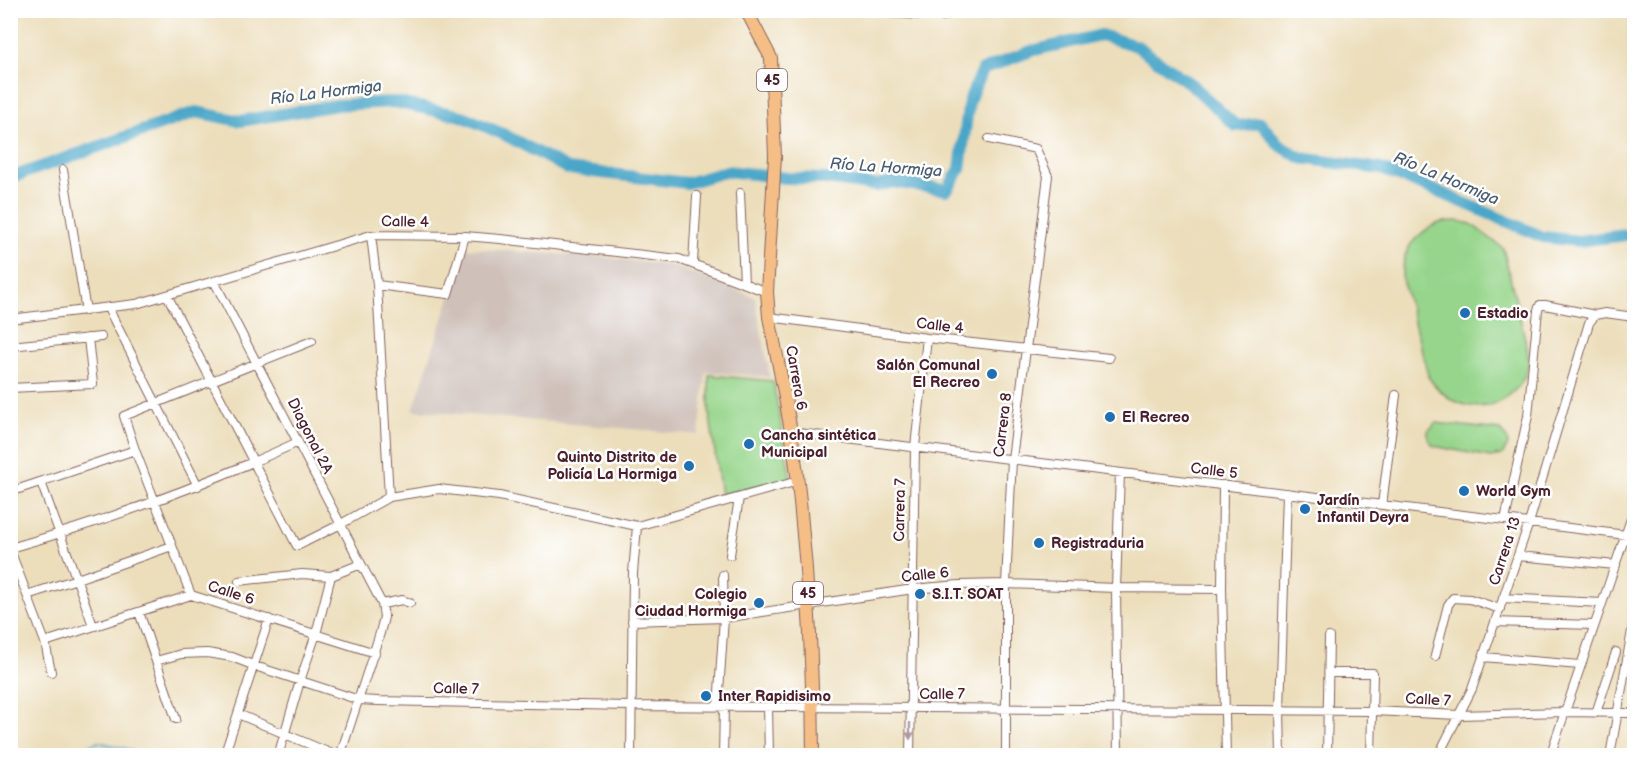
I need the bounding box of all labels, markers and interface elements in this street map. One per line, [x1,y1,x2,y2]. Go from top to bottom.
road number: 45 [757,69,787,91]
water label: Río La Hormiga [269,77,383,109]
water label: Río La Hormiga [1391,148,1501,210]
water label: Río La Hormiga [829,155,943,181]
street label: Calle 4 [381,212,429,232]
place label: Estadio [1477,304,1529,323]
marker: Estadio [1458,306,1472,320]
street label: Calle 4 [915,314,965,338]
street label: Carrera 6 [781,344,811,412]
place label: Salón Comunal El Recreo [876,356,980,392]
marker: Salón Comunal El Recreo [985,367,999,381]
street label: Carrera 8 [990,391,1016,458]
street label: Diagonal 2A [283,395,338,478]
place label: El Recreo [1122,408,1190,427]
marker: El Recreo [1103,410,1117,424]
place label: Cancha sintética Municipal [761,426,876,462]
marker: Cancha sintética Municipal [742,437,756,451]
place label: Quinto Distrito de Policía La Hormiga [547,448,677,484]
marker: Quinto Distrito de Policía La Hormiga [682,459,696,473]
street label: Calle 5 [1189,459,1239,483]
street label: Carrera 7 [890,478,910,542]
place label: World Gym [1476,482,1551,501]
marker: World Gym [1457,484,1471,498]
place label: Jardín Infantil Deyra [1317,491,1409,527]
marker: Jardín Infantil Deyra [1298,502,1312,516]
street label: Carrera 13 [1485,514,1525,588]
place label: Registraduria [1051,534,1144,553]
marker: Registraduria [1032,536,1046,550]
street label: Calle 6 [900,563,950,587]
street label: Calle 6 [205,577,257,609]
road number: 45 [793,582,823,604]
place label: Colegio Ciudad Hormiga [635,585,747,621]
place label: S.I.T. SOAT [932,585,1004,604]
marker: S.I.T. SOAT [913,587,927,601]
marker: Colegio Ciudad Hormiga [752,596,766,610]
street label: Calle 7 [433,679,480,699]
street label: Calle 7 [919,685,965,704]
place label: Inter Rapidisimo [718,687,831,706]
marker: Inter Rapidisimo [699,689,713,703]
street label: Calle 7 [1405,689,1452,711]
one-way arrow [905,722,915,741]

